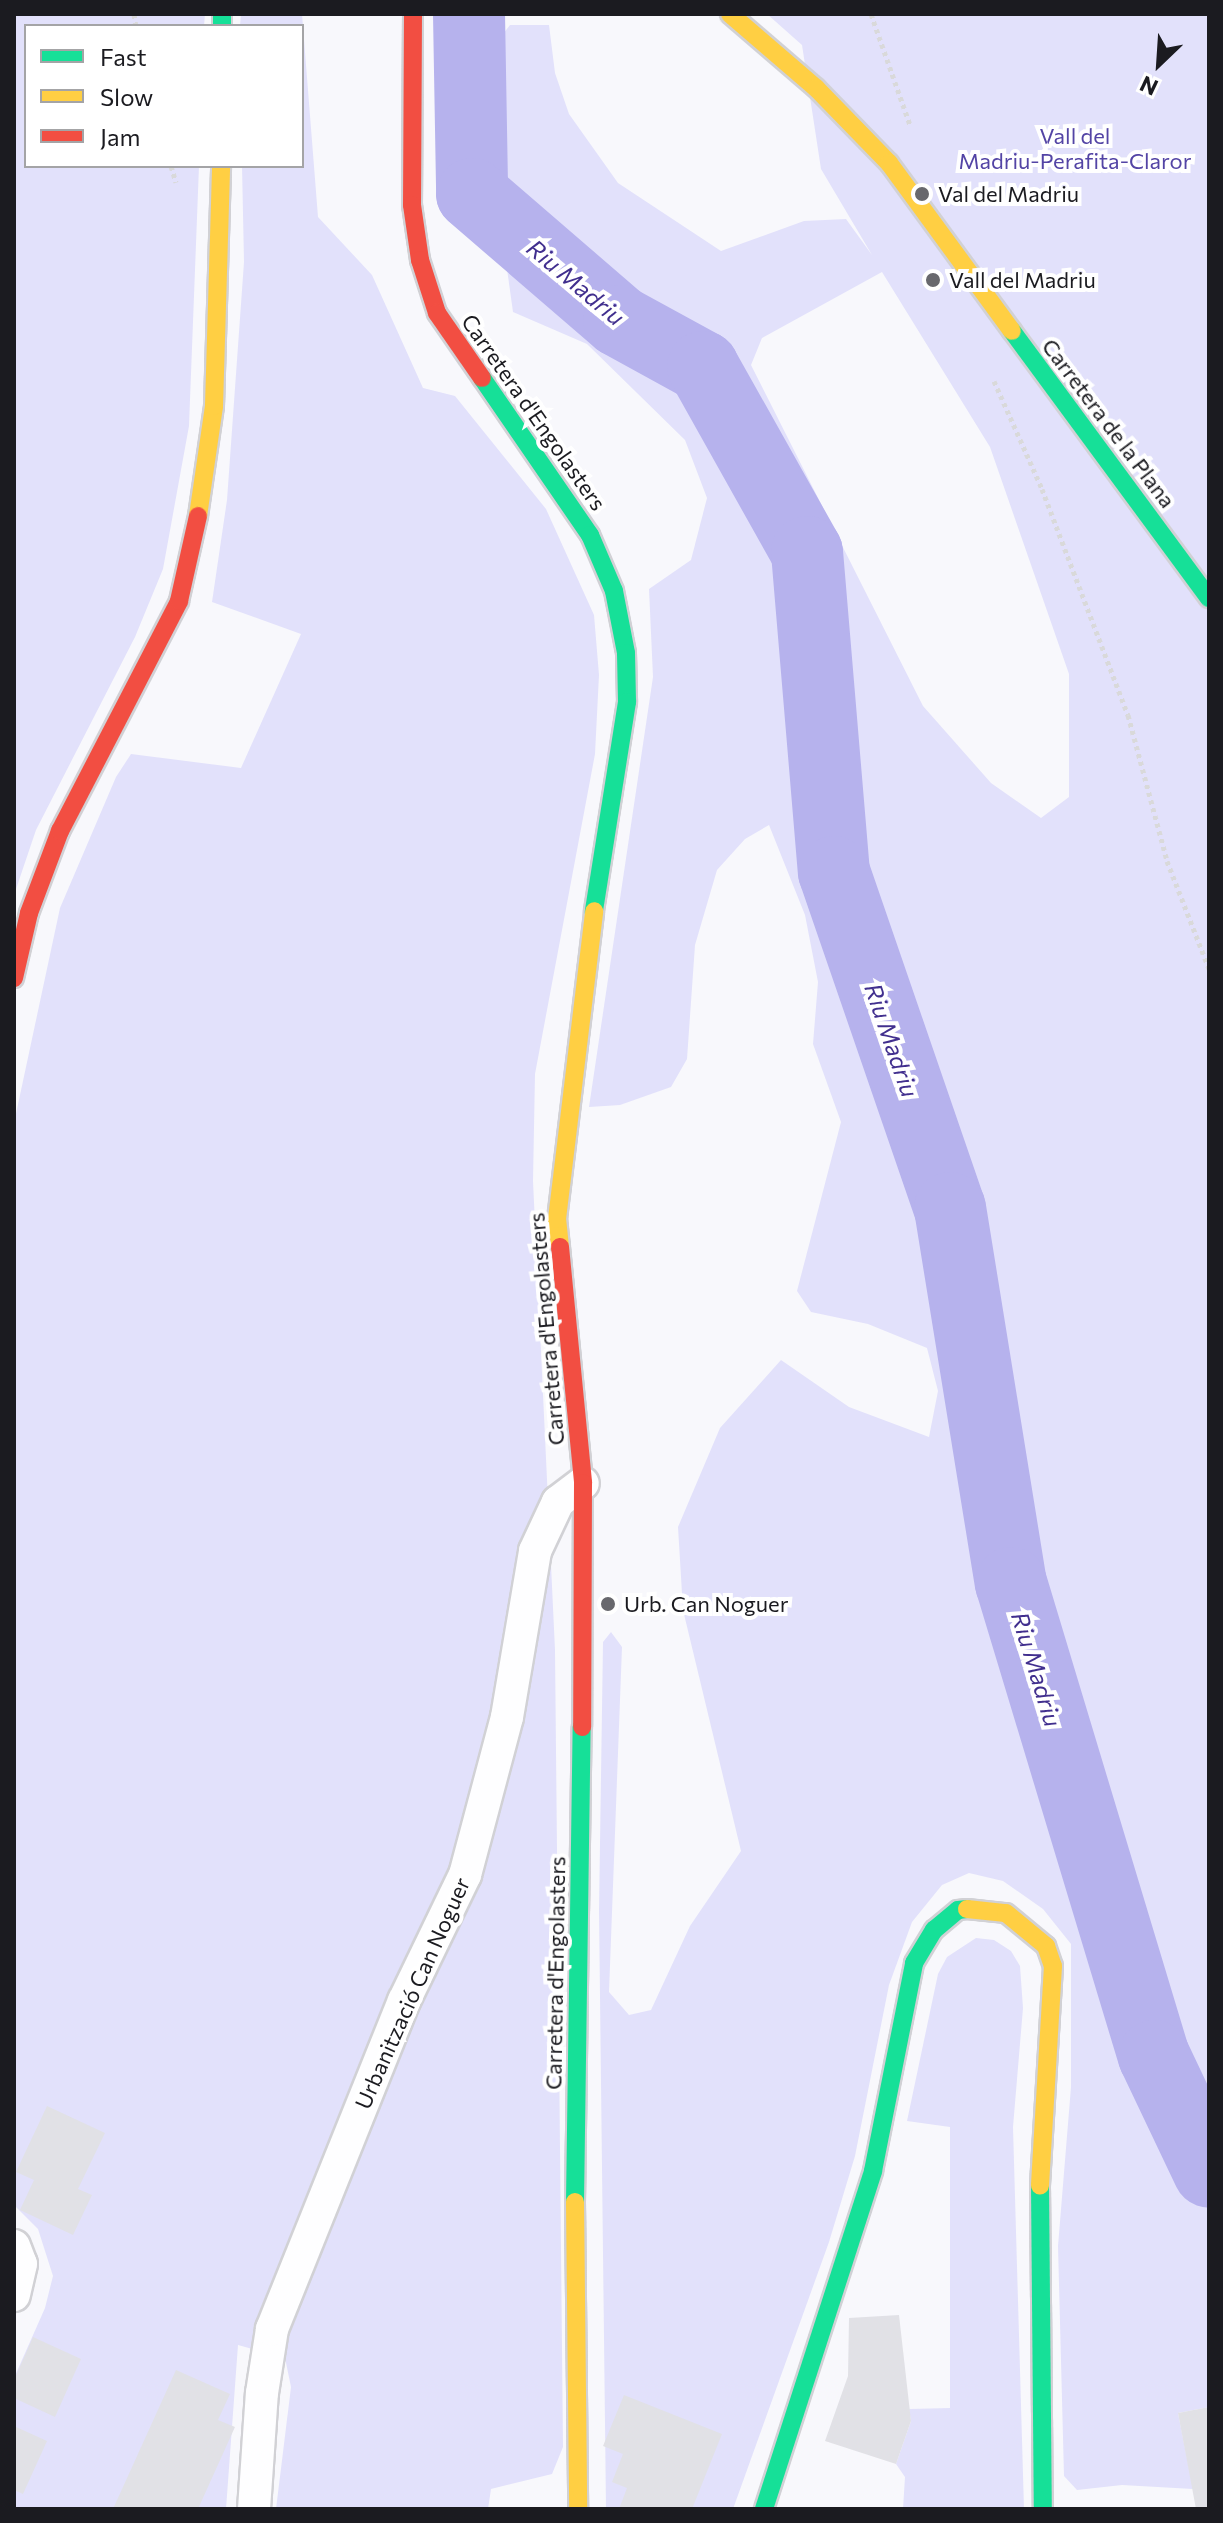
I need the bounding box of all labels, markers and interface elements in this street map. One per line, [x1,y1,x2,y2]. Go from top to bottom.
legend [24,24,304,168]
north arrow [1119,24,1199,104]
text: Fast [100,42,147,71]
text: N [1135,70,1162,102]
text: Slow [100,82,153,111]
text: Jam [100,122,140,151]
park label: Vall del Madriu-Perafita-Claror [959,122,1191,174]
place label: Val del Madriu [938,181,1079,207]
marker: Val del Madriu [913,185,931,203]
water label: Riu Madriu [521,233,631,331]
place label: Vall del Madriu [949,267,1096,293]
marker: Vall del Madriu [924,271,942,289]
street label: Carretera d'Engolasters [456,309,612,515]
street label: Carretera de la Plana [1037,333,1181,513]
water label: Riu Madriu [859,979,925,1101]
street label: Carretera d'Engolasters [523,1212,569,1446]
place label: Urb. Can Noguer [624,1591,788,1617]
marker: Urb. Can Noguer [599,1595,617,1613]
water label: Riu Madriu [1006,1608,1068,1730]
street label: Carretera d'Engolasters [540,1856,570,2090]
street label: Urbanització Can Noguer [349,1873,475,2113]

